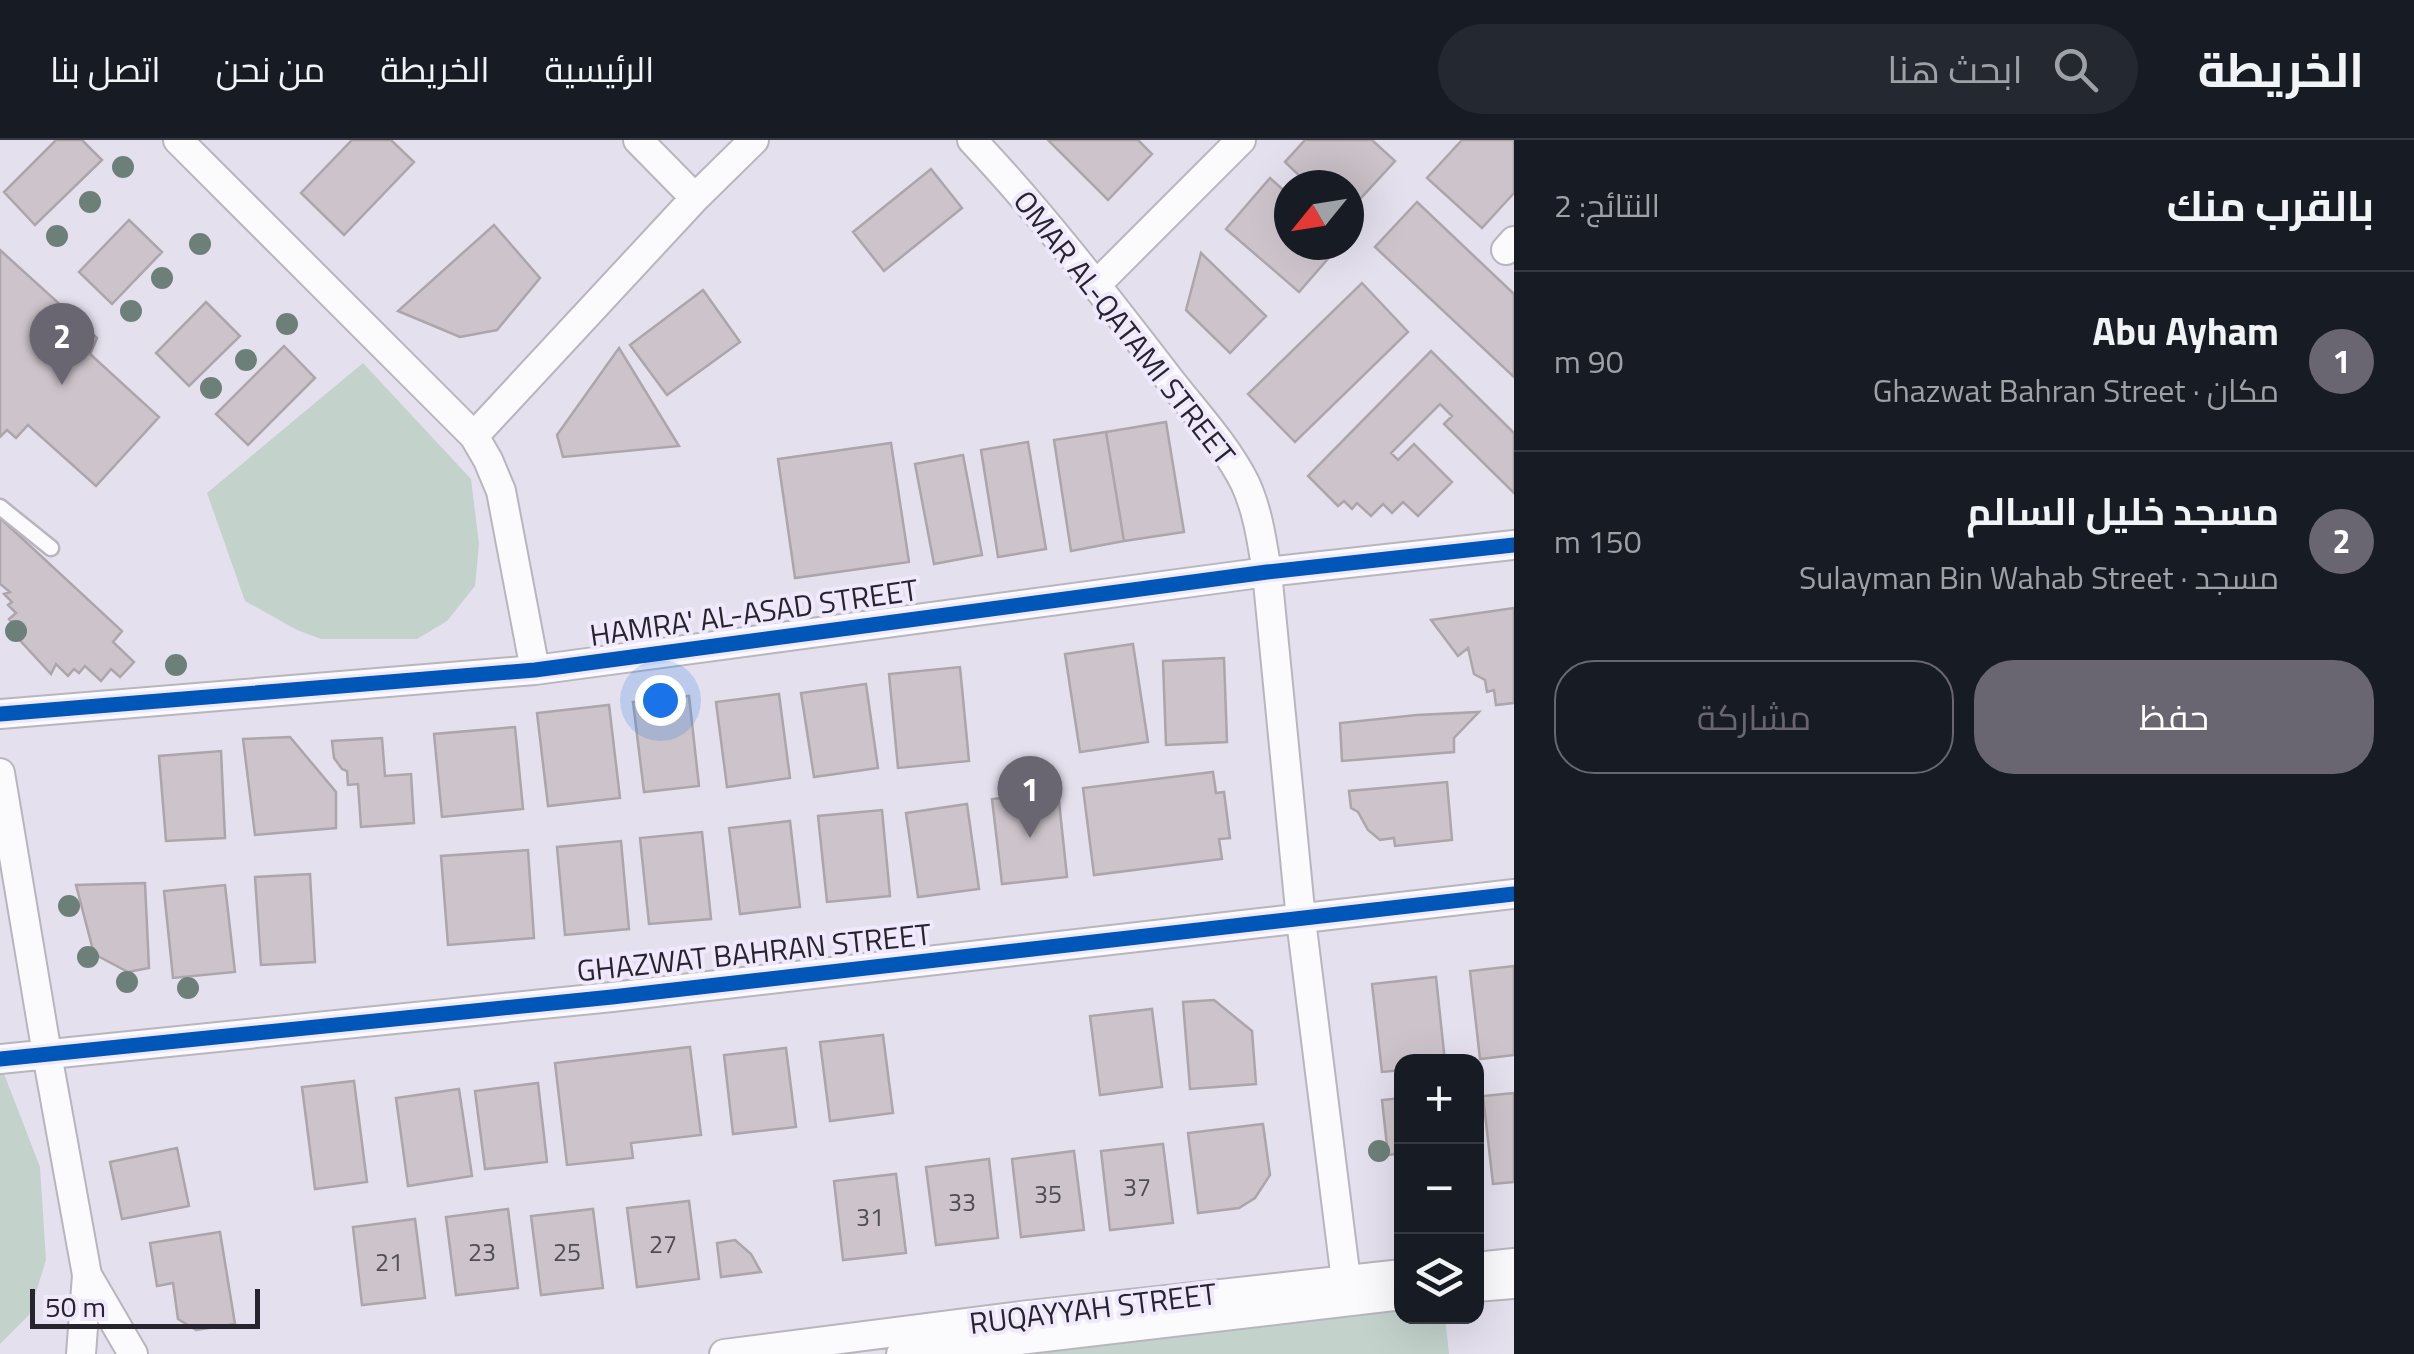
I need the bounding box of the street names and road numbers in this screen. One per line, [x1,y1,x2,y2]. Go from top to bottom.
street label: OMAR AL-QATAMI STREET [1003,180,1247,475]
street label: HAMRA' AL-ASAD STREET [587,566,921,658]
street label: GHAZWAT BAHRAN STREET [574,910,934,994]
street label: RUQAYYAH STREET [967,1270,1219,1346]

